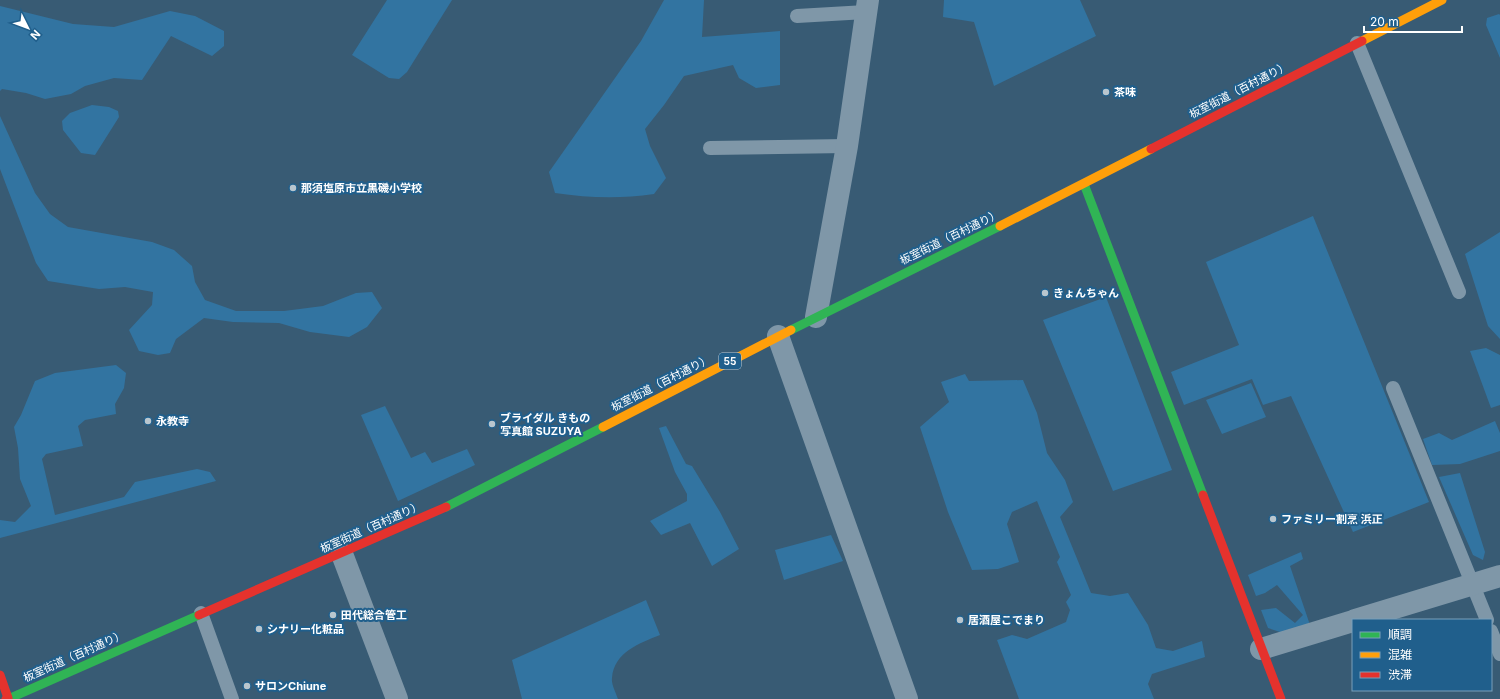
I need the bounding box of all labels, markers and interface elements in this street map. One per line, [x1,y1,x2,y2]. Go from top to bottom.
north arrow [8,8,48,48]
scale bar [1364,8,1462,34]
text: 20 m [1370,14,1399,29]
text: N [27,27,43,42]
street label: 板室街道（百村通り） [1187,59,1291,121]
place label: 茶味 [1114,85,1136,99]
marker: 茶味 [1101,87,1111,97]
place label: 那須塩原市立黒磯小学校 [301,181,422,195]
marker: 那須塩原市立黒磯小学校 [288,183,298,193]
street label: 板室街道（百村通り） [897,207,1003,267]
place label: きょんちゃん [1053,286,1119,300]
marker: きょんちゃん [1040,288,1050,298]
street label: 板室街道（百村通り） [609,352,713,414]
road number: 55 [719,353,741,369]
place label: ブライダル きもの 写真館 SUZUYA [500,411,590,438]
place label: 永教寺 [156,414,189,428]
marker: 永教寺 [143,416,153,426]
marker: ブライダル きもの 写真館 SUZUYA [487,419,497,429]
street label: 板室街道（百村通り） [318,498,424,556]
place label: ファミリー割烹 浜正 [1281,512,1383,526]
marker: ファミリー割烹 浜正 [1268,514,1278,524]
place label: 田代総合管工 [341,608,407,622]
marker: 田代総合管工 [328,610,338,620]
place label: 居酒屋こでまり [968,613,1045,627]
marker: 居酒屋こでまり [955,615,965,625]
legend [1352,619,1492,691]
place label: シナリー化粧品 [267,622,344,636]
marker: シナリー化粧品 [254,624,264,634]
street label: 板室街道（百村通り） [21,627,127,685]
text: 順調 [1388,627,1412,642]
text: 混雑 [1388,647,1412,662]
text: 渋滞 [1388,667,1412,682]
place label: サロンChiune [255,679,327,693]
marker: サロンChiune [242,681,252,691]

